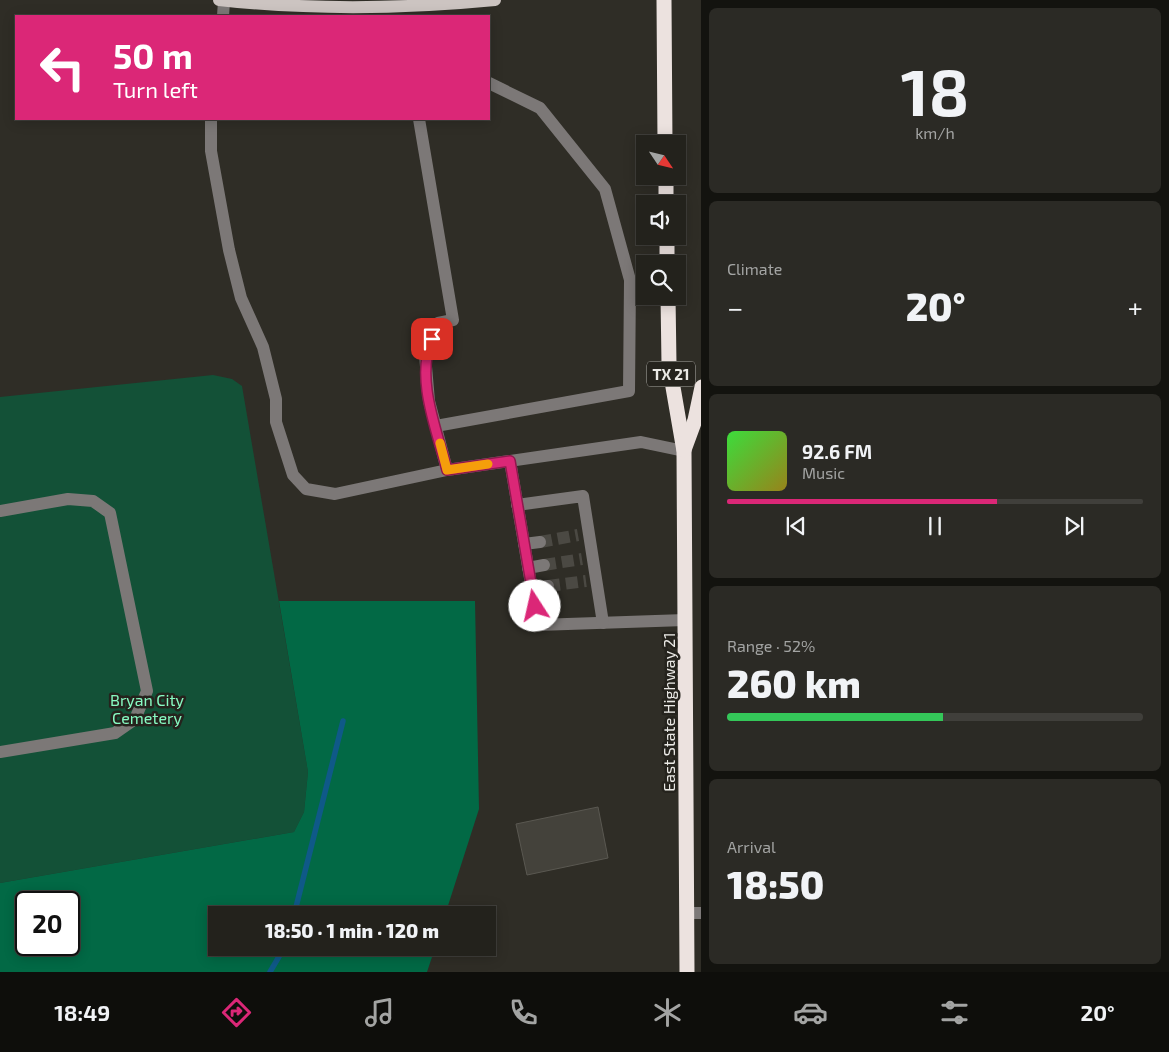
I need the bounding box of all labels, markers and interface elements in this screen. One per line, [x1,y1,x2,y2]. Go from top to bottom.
text: 50 m [113,34,193,76]
icon: left [30,35,95,100]
text: 18 [901,51,969,129]
text: Turn left [113,76,198,102]
text: km/h [915,123,955,142]
north arrow [636,135,686,185]
map controls [636,135,686,305]
button: sound [636,195,686,245]
button: search [636,255,686,305]
text: Climate [727,259,782,278]
text: 20° [906,283,965,329]
text: − [727,290,743,324]
text: + [1128,290,1143,324]
pin [411,318,453,360]
icon: arrive [418,325,446,353]
road number: TX 21 [647,362,695,386]
text: 92.6 FM [802,440,872,463]
text: Music [802,463,845,482]
icon: previous [782,512,810,540]
icon: pause [921,512,949,540]
icon: next [1060,512,1088,540]
position arrow [508,579,560,631]
street label: East State Highway 21 [659,632,678,792]
text: Range · 52% [727,636,815,655]
text: 260 km [727,660,861,706]
park label: Bryan City Cemetery [110,690,185,727]
text: Arrival [727,837,776,856]
text: 18:50 [727,861,824,907]
speed limit sign: 20 [15,891,80,956]
text: 18:50 · 1 min · 120 m [265,919,439,942]
icon: directions [219,995,254,1030]
icon: music [362,995,397,1030]
icon: phone [506,995,541,1030]
icon: climate [650,995,685,1030]
icon: car [793,995,828,1030]
icon: filters [937,995,972,1030]
text: 18:49 [54,999,110,1025]
text: 20° [1080,999,1115,1025]

